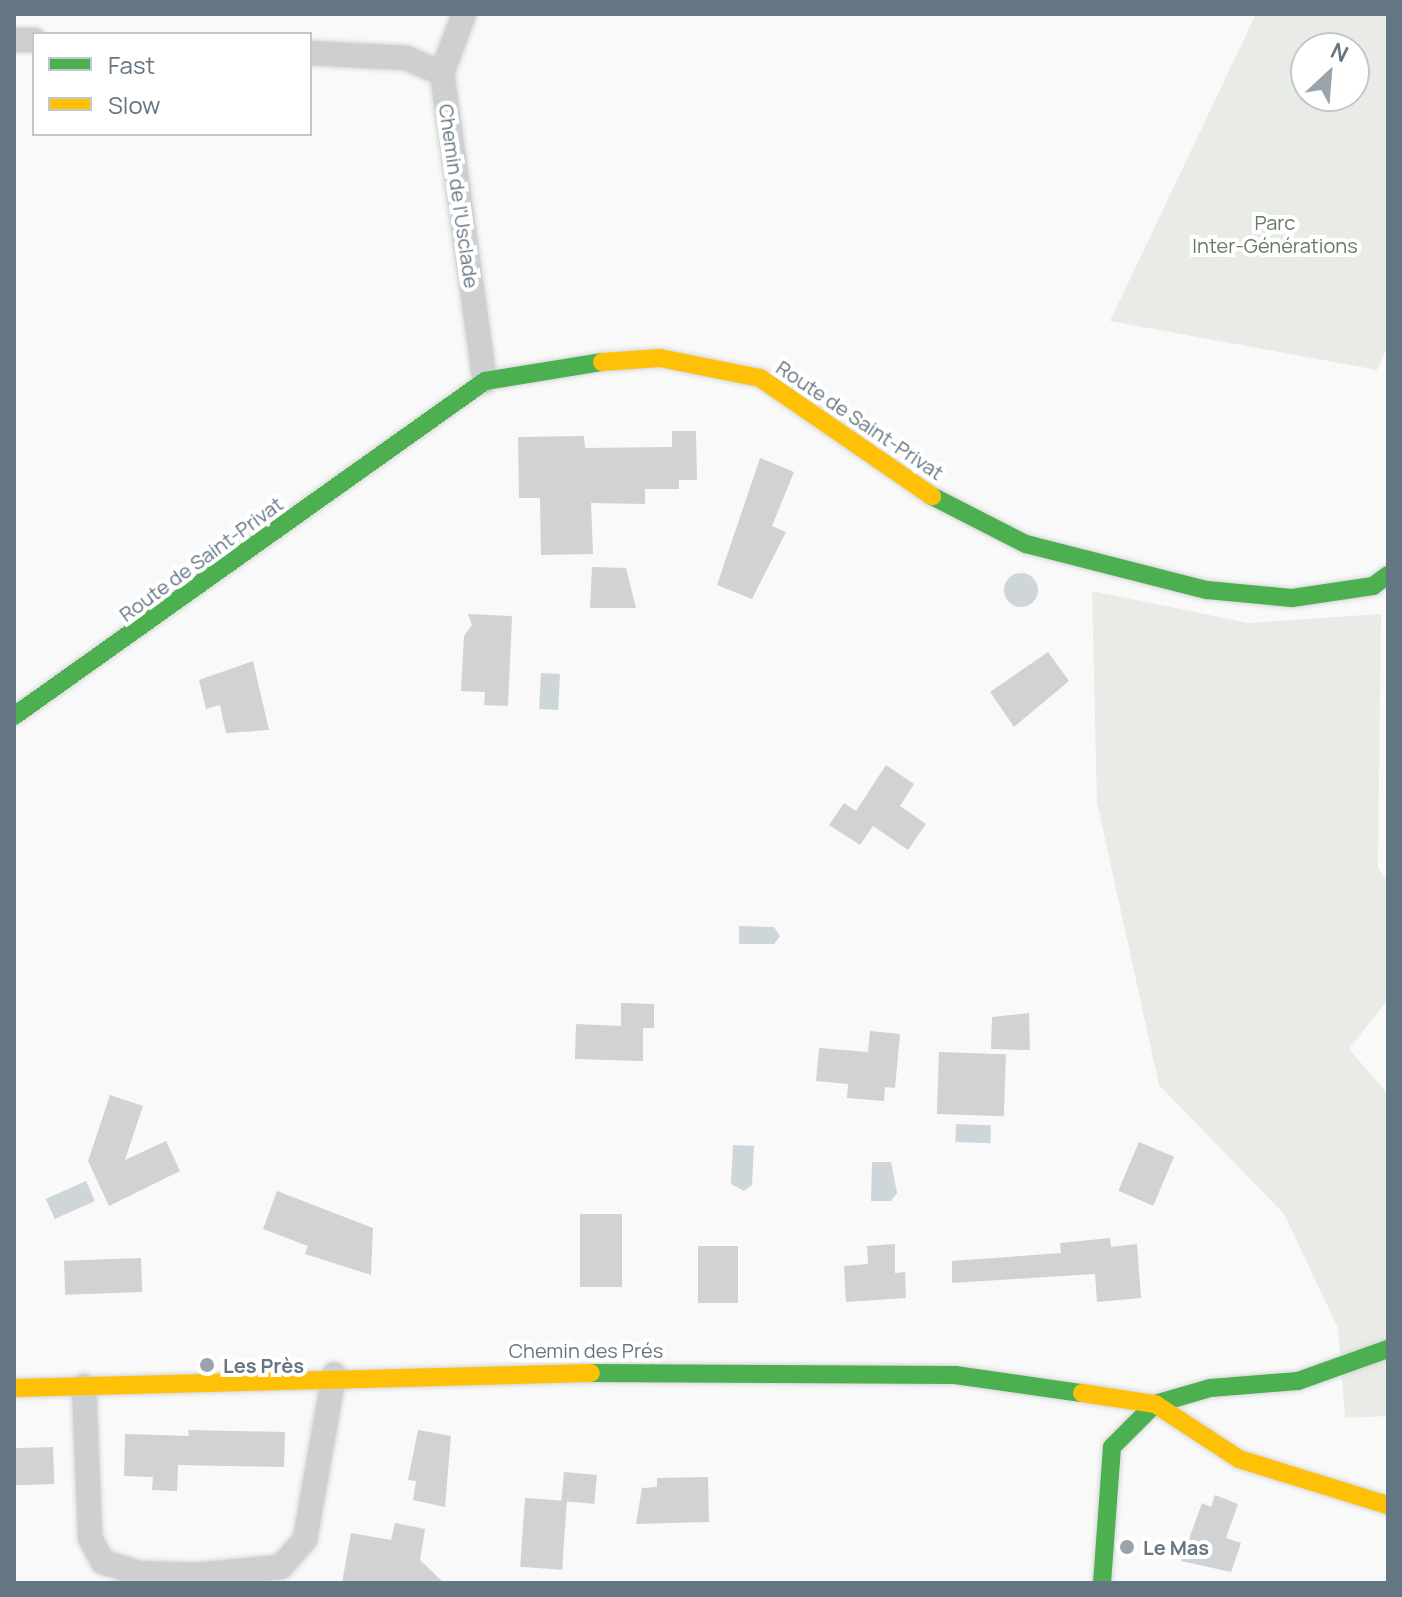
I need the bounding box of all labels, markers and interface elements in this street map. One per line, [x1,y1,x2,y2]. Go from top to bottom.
legend [32,32,312,136]
north arrow [1290,32,1370,112]
text: N [1326,35,1353,69]
text: Fast [108,48,155,81]
text: Slow [108,88,161,121]
street label: Chemin de l'Usclade [434,102,484,290]
park label: Parc Inter-Générations [1192,211,1358,258]
street label: Route de Saint-Privat [772,355,948,485]
street label: Route de Saint-Privat [115,492,287,626]
street label: Chemin des Prés [509,1338,663,1362]
place label: Les Près [223,1353,304,1377]
marker: Les Près [198,1356,216,1374]
place label: Le Mas [1143,1535,1209,1559]
marker: Le Mas [1118,1538,1136,1556]

